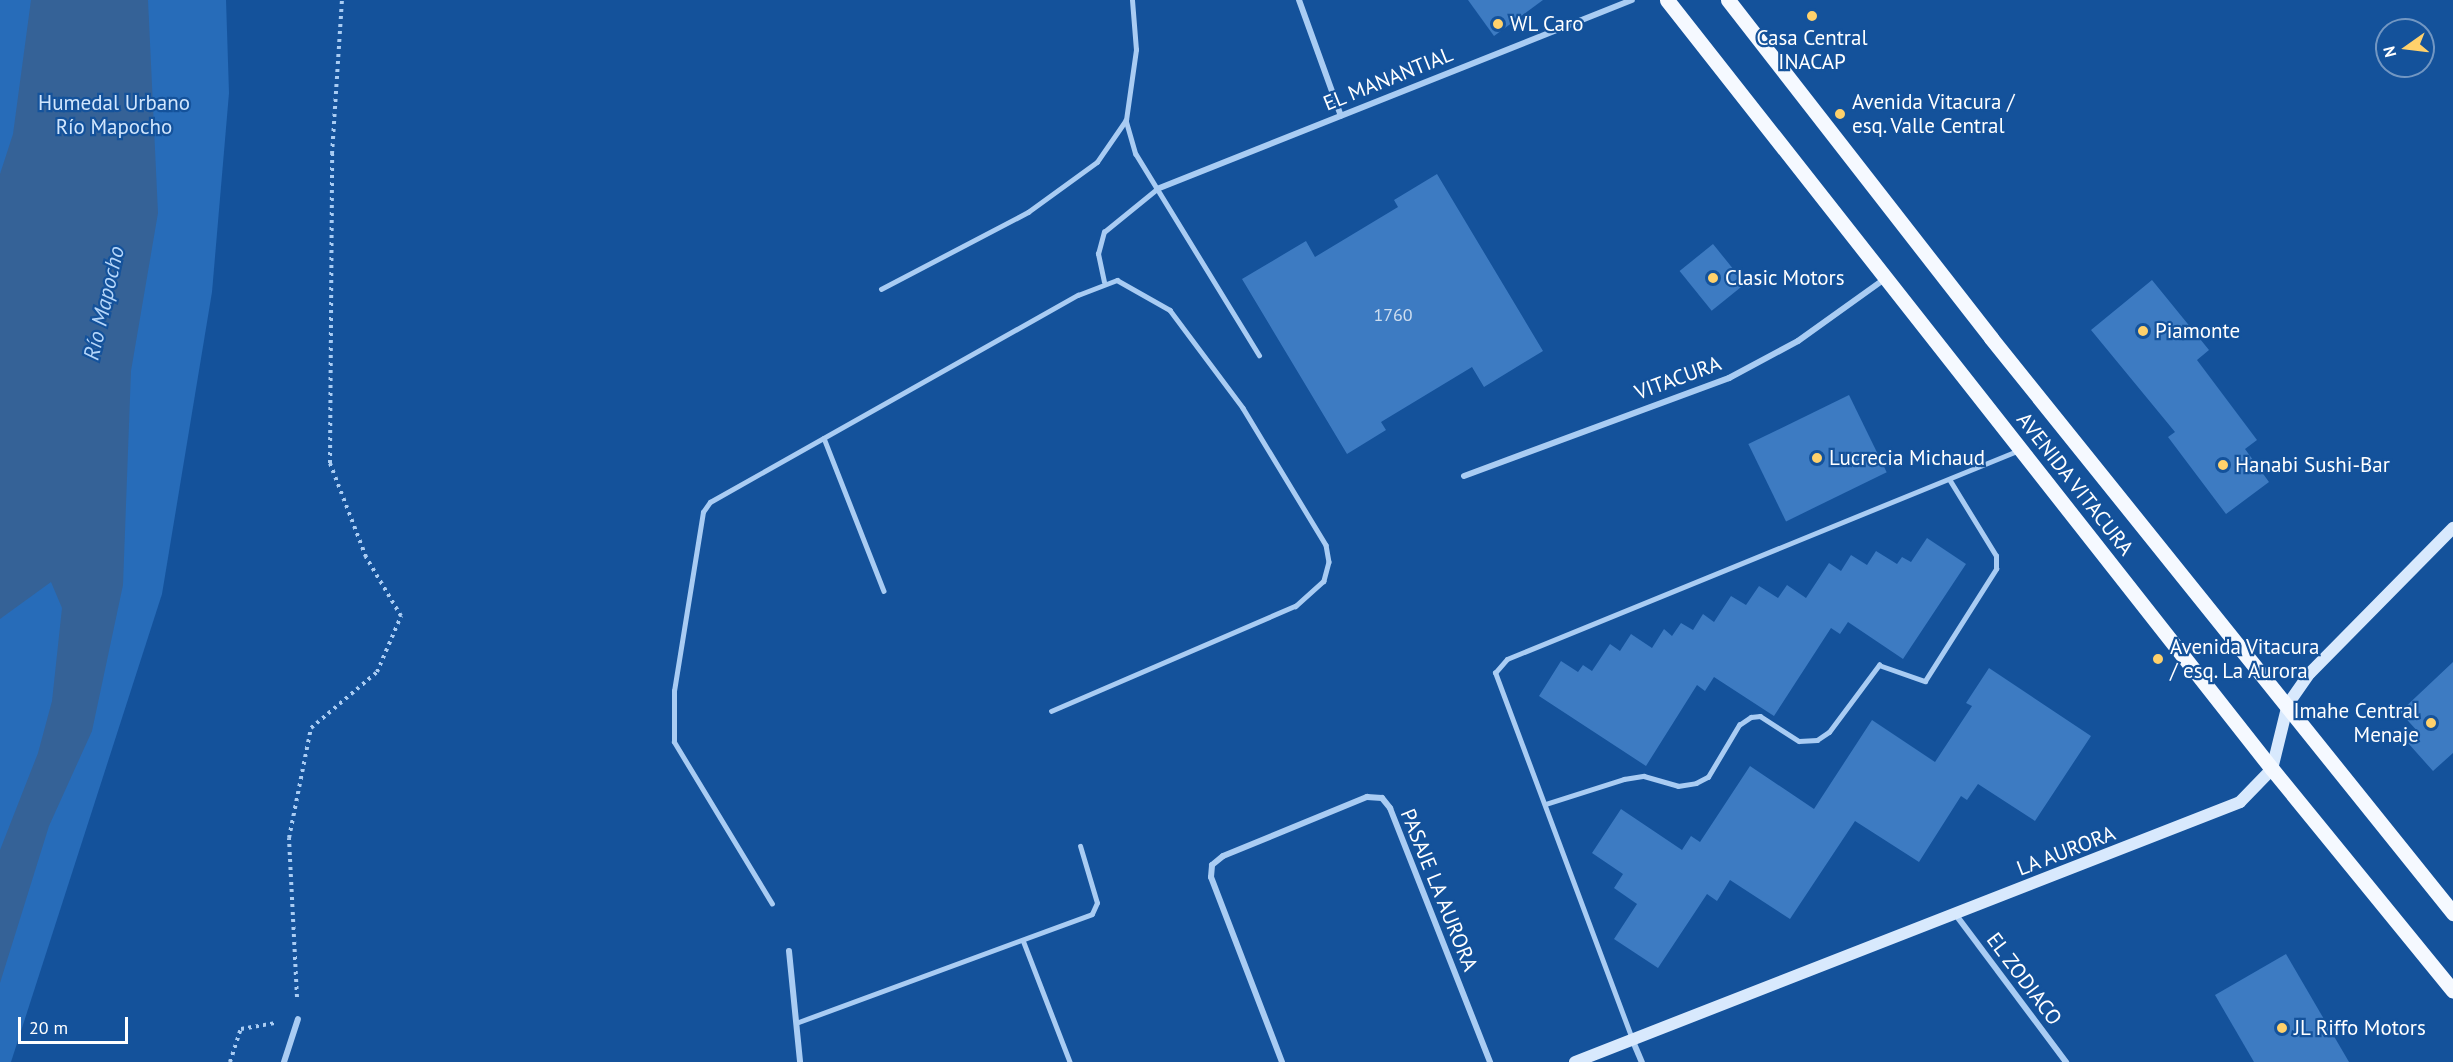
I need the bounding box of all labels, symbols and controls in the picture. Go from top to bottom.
marker: Casa Central INACAP [1805,9,1819,23]
place label: WL Caro [1510,11,1584,37]
marker: WL Caro [1491,17,1505,31]
north arrow [2375,18,2435,78]
place label: Casa Central INACAP [1756,25,1868,75]
street label: EL MANANTIAL [1319,41,1457,117]
text: N [2379,44,2400,59]
place label: Avenida Vitacura / esq. Valle Central [1852,89,2015,139]
park label: Humedal Urbano Río Mapocho [38,90,190,140]
marker: Avenida Vitacura / esq. Valle Central [1833,107,1847,121]
water label: Río Mapocho [78,244,130,362]
place label: Clasic Motors [1725,265,1845,291]
marker: Clasic Motors [1706,271,1720,285]
house number: 1760 [1373,304,1413,326]
place label: Piamonte [2155,318,2240,344]
marker: Piamonte [2136,324,2150,338]
street label: VITACURA [1631,351,1725,405]
street label: AVENIDA VITACURA [2011,407,2139,561]
place label: Lucrecia Michaud [1829,445,1985,471]
marker: Lucrecia Michaud [1810,451,1824,465]
place label: Hanabi Sushi-Bar [2235,452,2390,478]
marker: Hanabi Sushi-Bar [2216,458,2230,472]
place label: Avenida Vitacura / esq. La Aurora [2170,634,2320,684]
marker: Avenida Vitacura / esq. La Aurora [2151,652,2165,666]
place label: Imahe Central Menaje [2293,698,2419,748]
marker: Imahe Central Menaje [2424,716,2438,730]
street label: PASAJE LA AURORA [1395,805,1483,975]
street label: LA AURORA [2012,820,2120,882]
street label: EL ZODIACO [1981,927,2067,1031]
scale bar [21,1005,130,1043]
place label: JL Riffo Motors [2294,1015,2427,1041]
text: 20 m [29,1016,68,1039]
marker: JL Riffo Motors [2275,1021,2289,1035]

